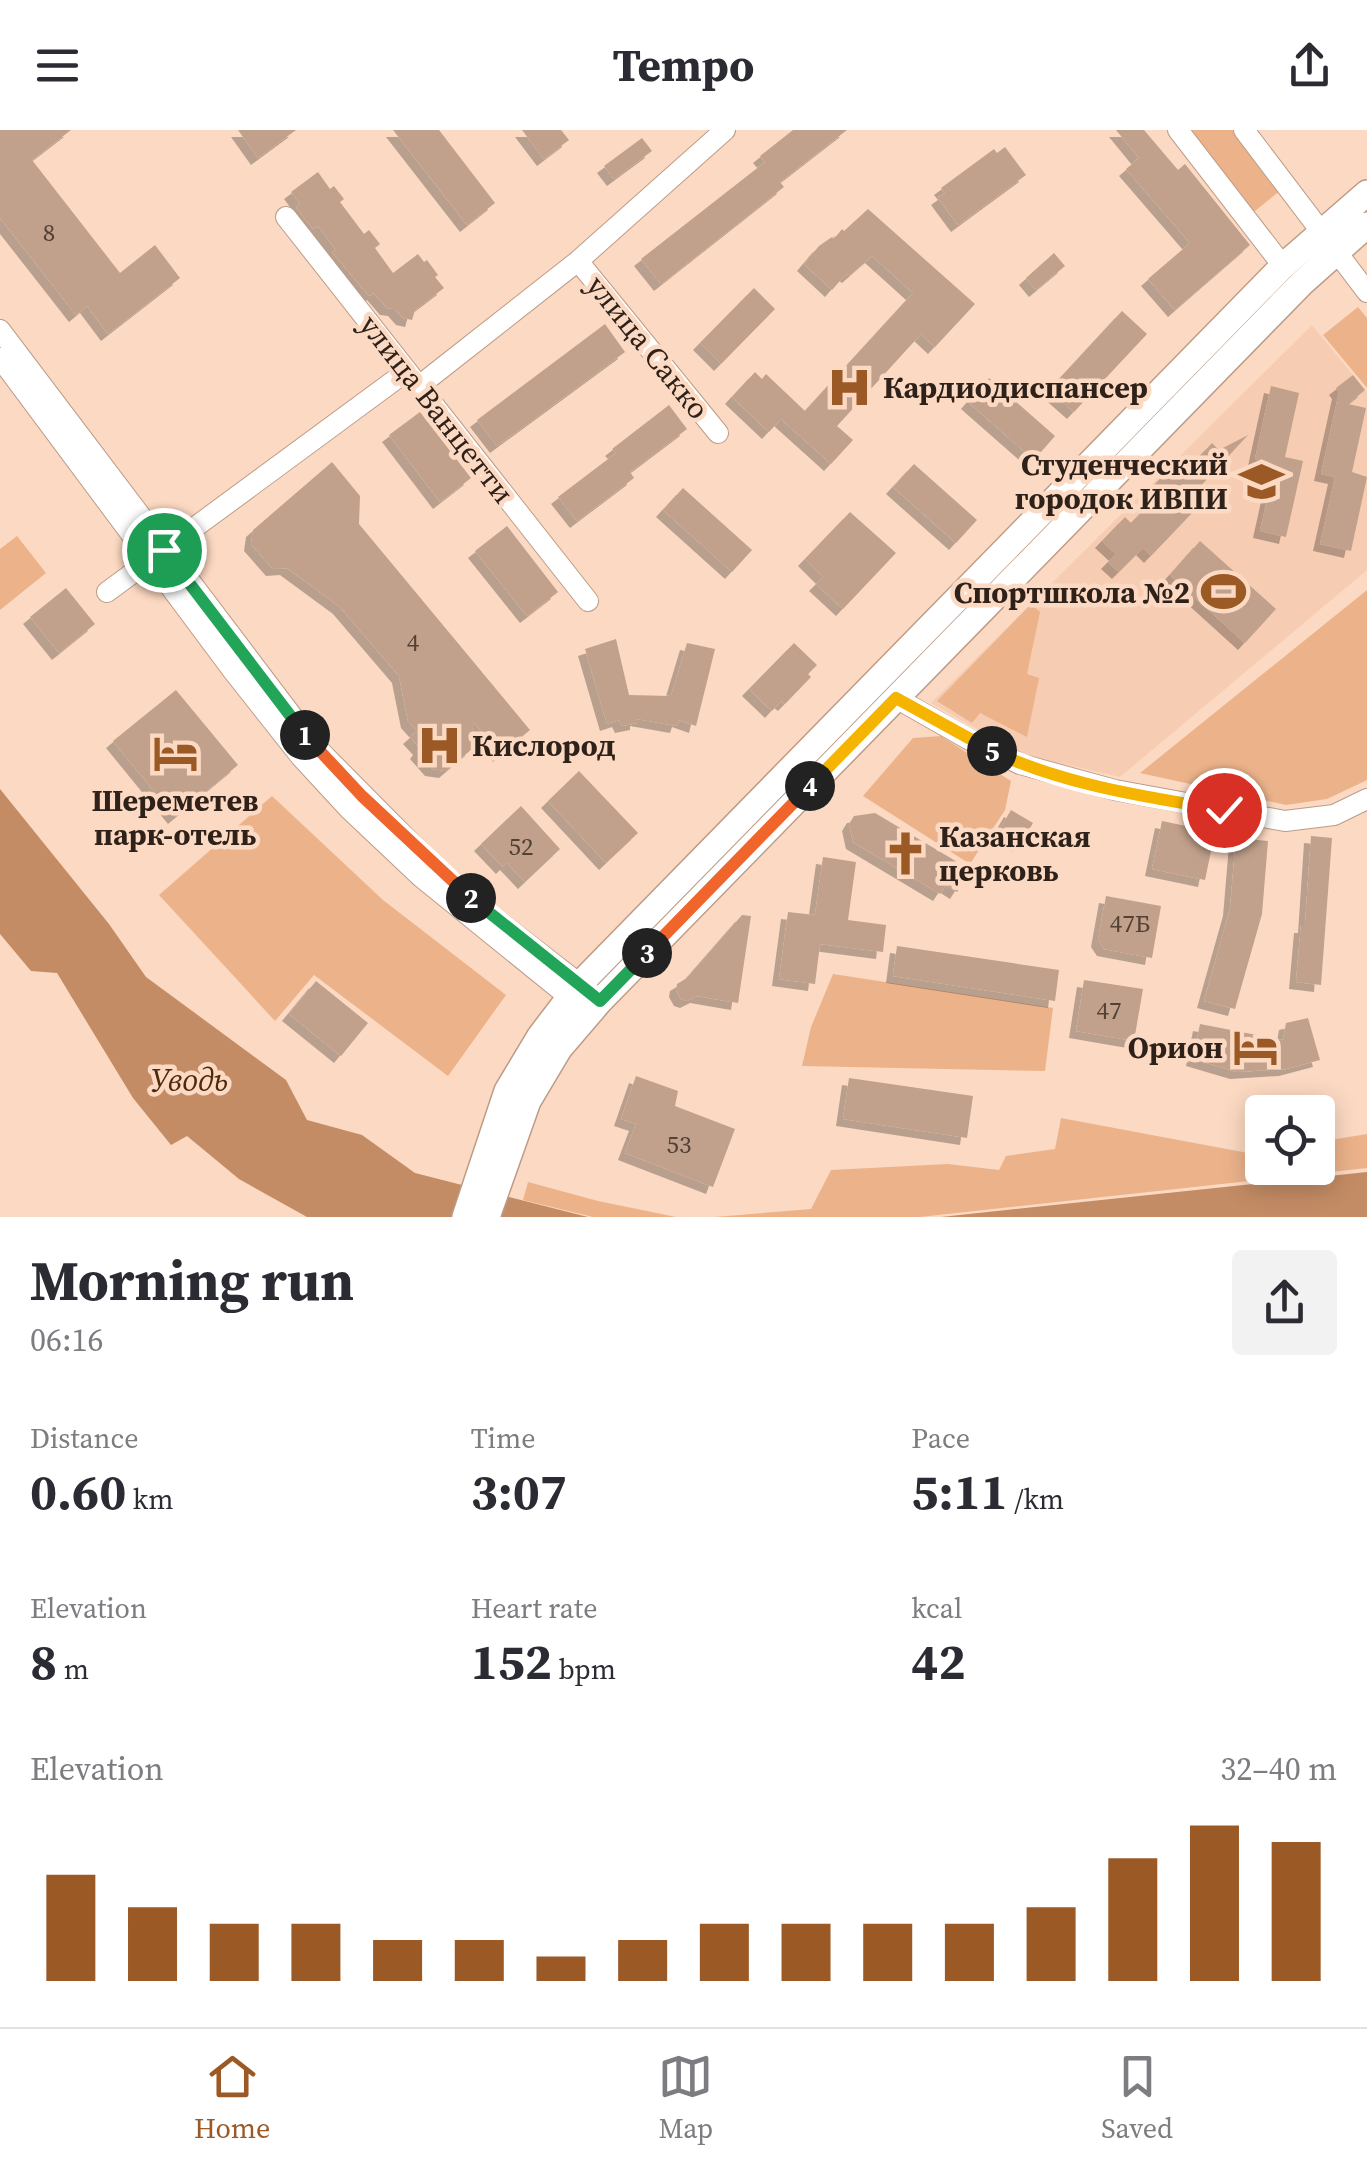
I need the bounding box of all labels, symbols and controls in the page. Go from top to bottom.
text: Tempo [613,34,754,96]
icon: menu [30,38,85,93]
icon: share [1282,38,1337,93]
house number: 8 [43,215,55,249]
street label: улица Сакко [577,266,719,428]
street label: улица Ванцетти [350,306,524,512]
hospital icon: Кардиодиспансер [826,363,874,411]
place label: Кардиодиспансер [883,367,1148,408]
place label: Студенческий городок ИВПИ [1015,444,1228,519]
school or university icon: Студенческий городок ИВПИ [1237,457,1285,505]
pin [122,508,207,593]
icon: arrive [137,523,192,578]
sports icon: Спортшкола №2 [1199,568,1247,616]
place label: Спортшкола №2 [954,572,1190,613]
house number: 4 [407,625,420,659]
pin: 1 [280,710,330,760]
text: 1 [297,716,313,754]
hospital icon: Кислород [415,721,463,769]
place label: Кислород [472,725,616,766]
pin: 5 [967,726,1017,776]
hotel icon: Шереметев парк-отель [151,729,199,777]
text: 5 [984,732,1000,770]
pin: 4 [785,761,835,811]
text: 4 [802,767,818,805]
pin [1182,768,1267,853]
place label: Шереметев парк-отель [91,780,259,855]
icon: check [1197,783,1252,838]
place label: Казанская церковь [939,816,1091,891]
house number: 52 [508,829,534,863]
church icon: Казанская церковь [882,829,930,877]
pin: 2 [446,873,496,923]
text: 2 [463,879,479,917]
house number: 47Б [1110,906,1150,940]
pin: 3 [622,928,672,978]
text: 3 [639,934,655,972]
house number: 47 [1096,993,1122,1027]
hotel icon: Орион [1232,1023,1280,1071]
place label: Орион [1128,1027,1223,1068]
water label: Уводь [150,1058,228,1102]
map controls [1245,1095,1335,1185]
button: locate [1245,1095,1335,1185]
house number: 53 [666,1127,692,1161]
text: Morning run [30,1243,354,1318]
button: share [1232,1250,1337,1355]
text: 06:16 [30,1318,104,1362]
text: Distance [30,1419,139,1457]
text: Time [471,1419,535,1457]
text: Pace [911,1419,970,1457]
text: 0.60 [30,1457,126,1526]
text: 3:07 [471,1457,567,1526]
text: 5:11 [911,1457,1008,1526]
text: km [126,1480,173,1518]
text: /km [1008,1480,1064,1518]
text: Elevation [30,1589,147,1627]
text: Heart rate [471,1589,597,1627]
text: kcal [911,1589,962,1627]
text: 8 [30,1627,57,1696]
text: 152 [471,1627,552,1696]
text: 42 [911,1627,966,1696]
text: m [57,1650,89,1688]
text: bpm [552,1650,616,1688]
text: Elevation [30,1747,164,1791]
text: 32–40 m [1220,1747,1337,1791]
tab: Home [194,2049,270,2147]
tab: Map [658,2049,713,2147]
tab: Saved [1101,2049,1173,2147]

